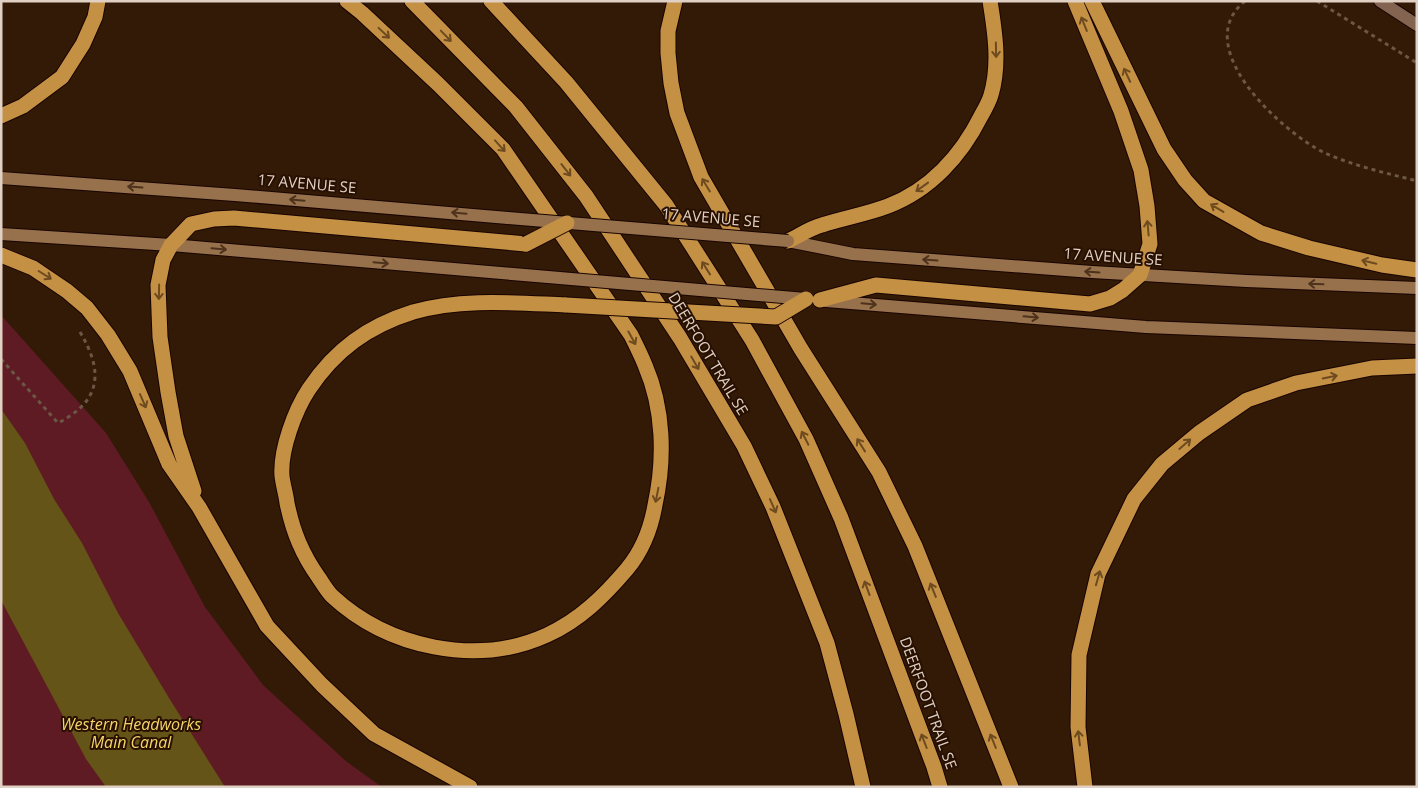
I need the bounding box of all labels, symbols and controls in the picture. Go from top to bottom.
one-way arrow [1079,17,1088,32]
one-way arrow [377,27,390,39]
one-way arrow [440,30,452,43]
one-way arrow [991,41,1000,57]
one-way arrow [1122,68,1131,83]
one-way arrow [494,140,506,153]
one-way arrow [560,164,571,177]
street label: 17 AVENUE SE [257,169,357,197]
one-way arrow [700,179,710,193]
one-way arrow [915,182,929,192]
one-way arrow [128,183,144,192]
one-way arrow [290,195,306,205]
street label: 17 AVENUE SE [661,203,761,231]
one-way arrow [1210,203,1224,213]
one-way arrow [452,209,468,218]
one-way arrow [1144,220,1153,236]
street label: 17 AVENUE SE [1063,243,1163,269]
one-way arrow [211,245,227,254]
one-way arrow [922,255,938,264]
one-way arrow [1361,257,1377,266]
one-way arrow [373,258,389,268]
one-way arrow [701,261,711,275]
one-way arrow [1084,268,1100,277]
one-way arrow [38,271,52,281]
one-way arrow [1308,279,1324,288]
one-way arrow [154,283,163,299]
street label: DEERFOOT TRAIL SE [664,289,753,418]
one-way arrow [861,299,877,309]
one-way arrow [1022,313,1038,322]
one-way arrow [627,330,637,344]
one-way arrow [691,356,701,370]
one-way arrow [1322,371,1338,381]
one-way arrow [139,393,149,408]
one-way arrow [800,431,810,446]
one-way arrow [856,438,866,452]
one-way arrow [1179,439,1192,450]
one-way arrow [652,486,662,502]
one-way arrow [768,498,778,513]
one-way arrow [1093,571,1103,587]
one-way arrow [862,581,871,597]
one-way arrow [927,583,936,598]
street label: DEERFOOT TRAIL SE [896,634,962,772]
water label: Western Headworks Main Canal [61,713,201,753]
one-way arrow [1074,731,1084,747]
one-way arrow [919,733,928,749]
one-way arrow [987,734,996,749]

